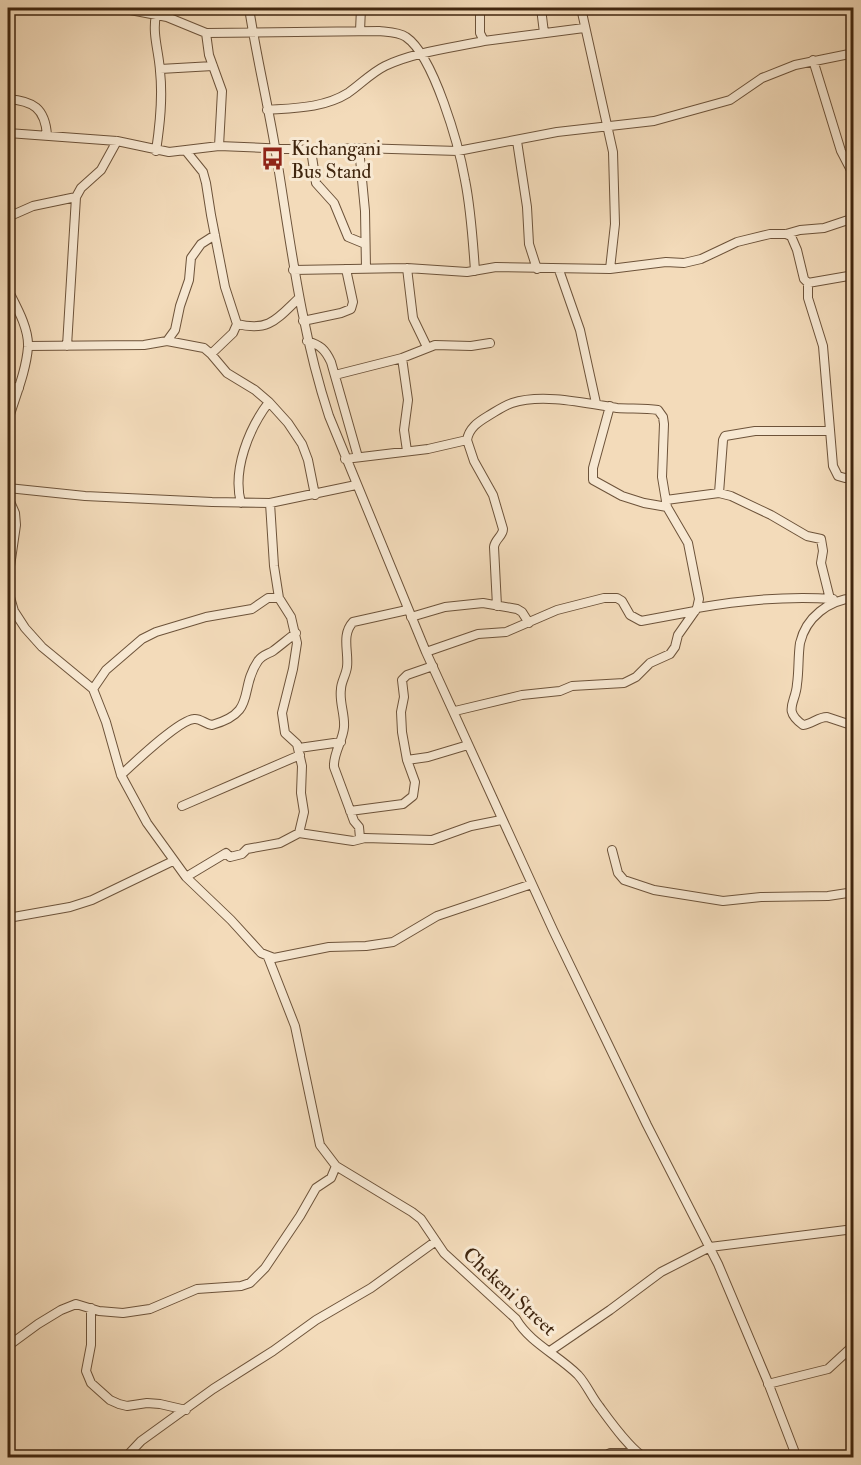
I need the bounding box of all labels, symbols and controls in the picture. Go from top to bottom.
place label: Kichangani Bus Stand [291,136,381,184]
bus stop icon: Kichangani Bus Stand [260,146,286,172]
street label: Chekeni Street [458,1242,562,1341]

